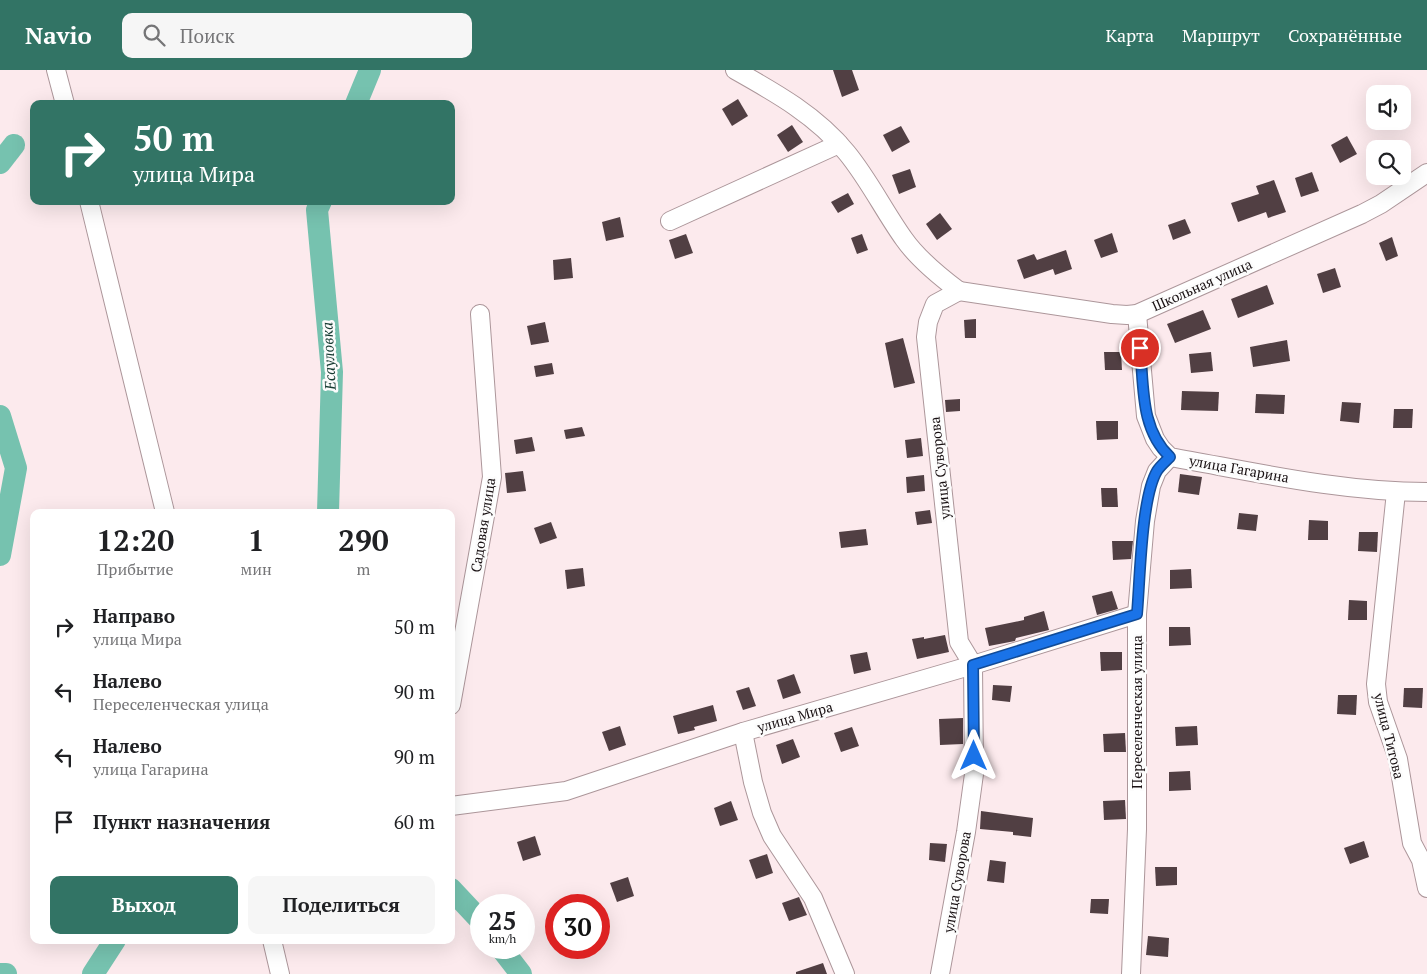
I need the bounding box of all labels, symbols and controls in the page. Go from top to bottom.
search box [122,13,472,58]
text: Navio [25,19,92,51]
icon: search [140,21,168,49]
text: Поиск [180,23,235,48]
text: Карта [1105,23,1154,47]
text: Маршрут [1182,23,1260,47]
text: Сохранённые [1288,23,1402,47]
map controls [1366,85,1411,185]
button: sound [1366,85,1411,130]
text: 50 m [133,115,214,161]
icon: right [50,120,115,185]
button: search [1366,140,1411,185]
text: улица Мира [133,159,255,188]
street label: Школьная улица [1149,254,1255,315]
water label: Есауловка [316,322,340,392]
pin [1119,327,1161,369]
icon: arrive [1126,334,1154,362]
street label: улица Суворова [925,416,954,521]
street label: улица Гагарина [1187,450,1290,487]
street label: Садовая улица [466,476,499,574]
text: 12:20 [96,520,174,560]
text: 1 [248,520,265,560]
text: 290 [338,520,389,560]
text: Прибытие [97,558,174,580]
text: мин [240,558,272,580]
text: m [356,558,370,580]
text: Направо [93,603,175,628]
icon: right [50,613,78,641]
text: 50 m [394,614,435,639]
text: улица Мира [93,628,182,650]
street label: Переселенческая улица [1127,635,1146,789]
text: Налево [93,668,162,693]
icon: left [50,678,78,706]
text: 90 m [394,679,435,704]
street label: улица Титова [1369,690,1409,781]
text: Переселенческая улица [93,693,269,715]
street label: улица Мира [754,697,835,737]
position arrow [947,729,999,781]
text: Налево [93,733,162,758]
icon: left [50,743,78,771]
text: 90 m [394,744,435,769]
text: улица Гагарина [93,758,208,780]
icon: arrive [50,808,78,836]
text: Пункт назначения [93,809,270,834]
text: 60 m [394,809,435,834]
street label: улица Суворова [938,830,975,935]
button: Выход [50,876,238,934]
button: Поделиться [248,876,435,934]
speed limit sign: 30 [545,894,610,959]
text: 25 [488,904,517,937]
text: km/h [489,931,516,946]

